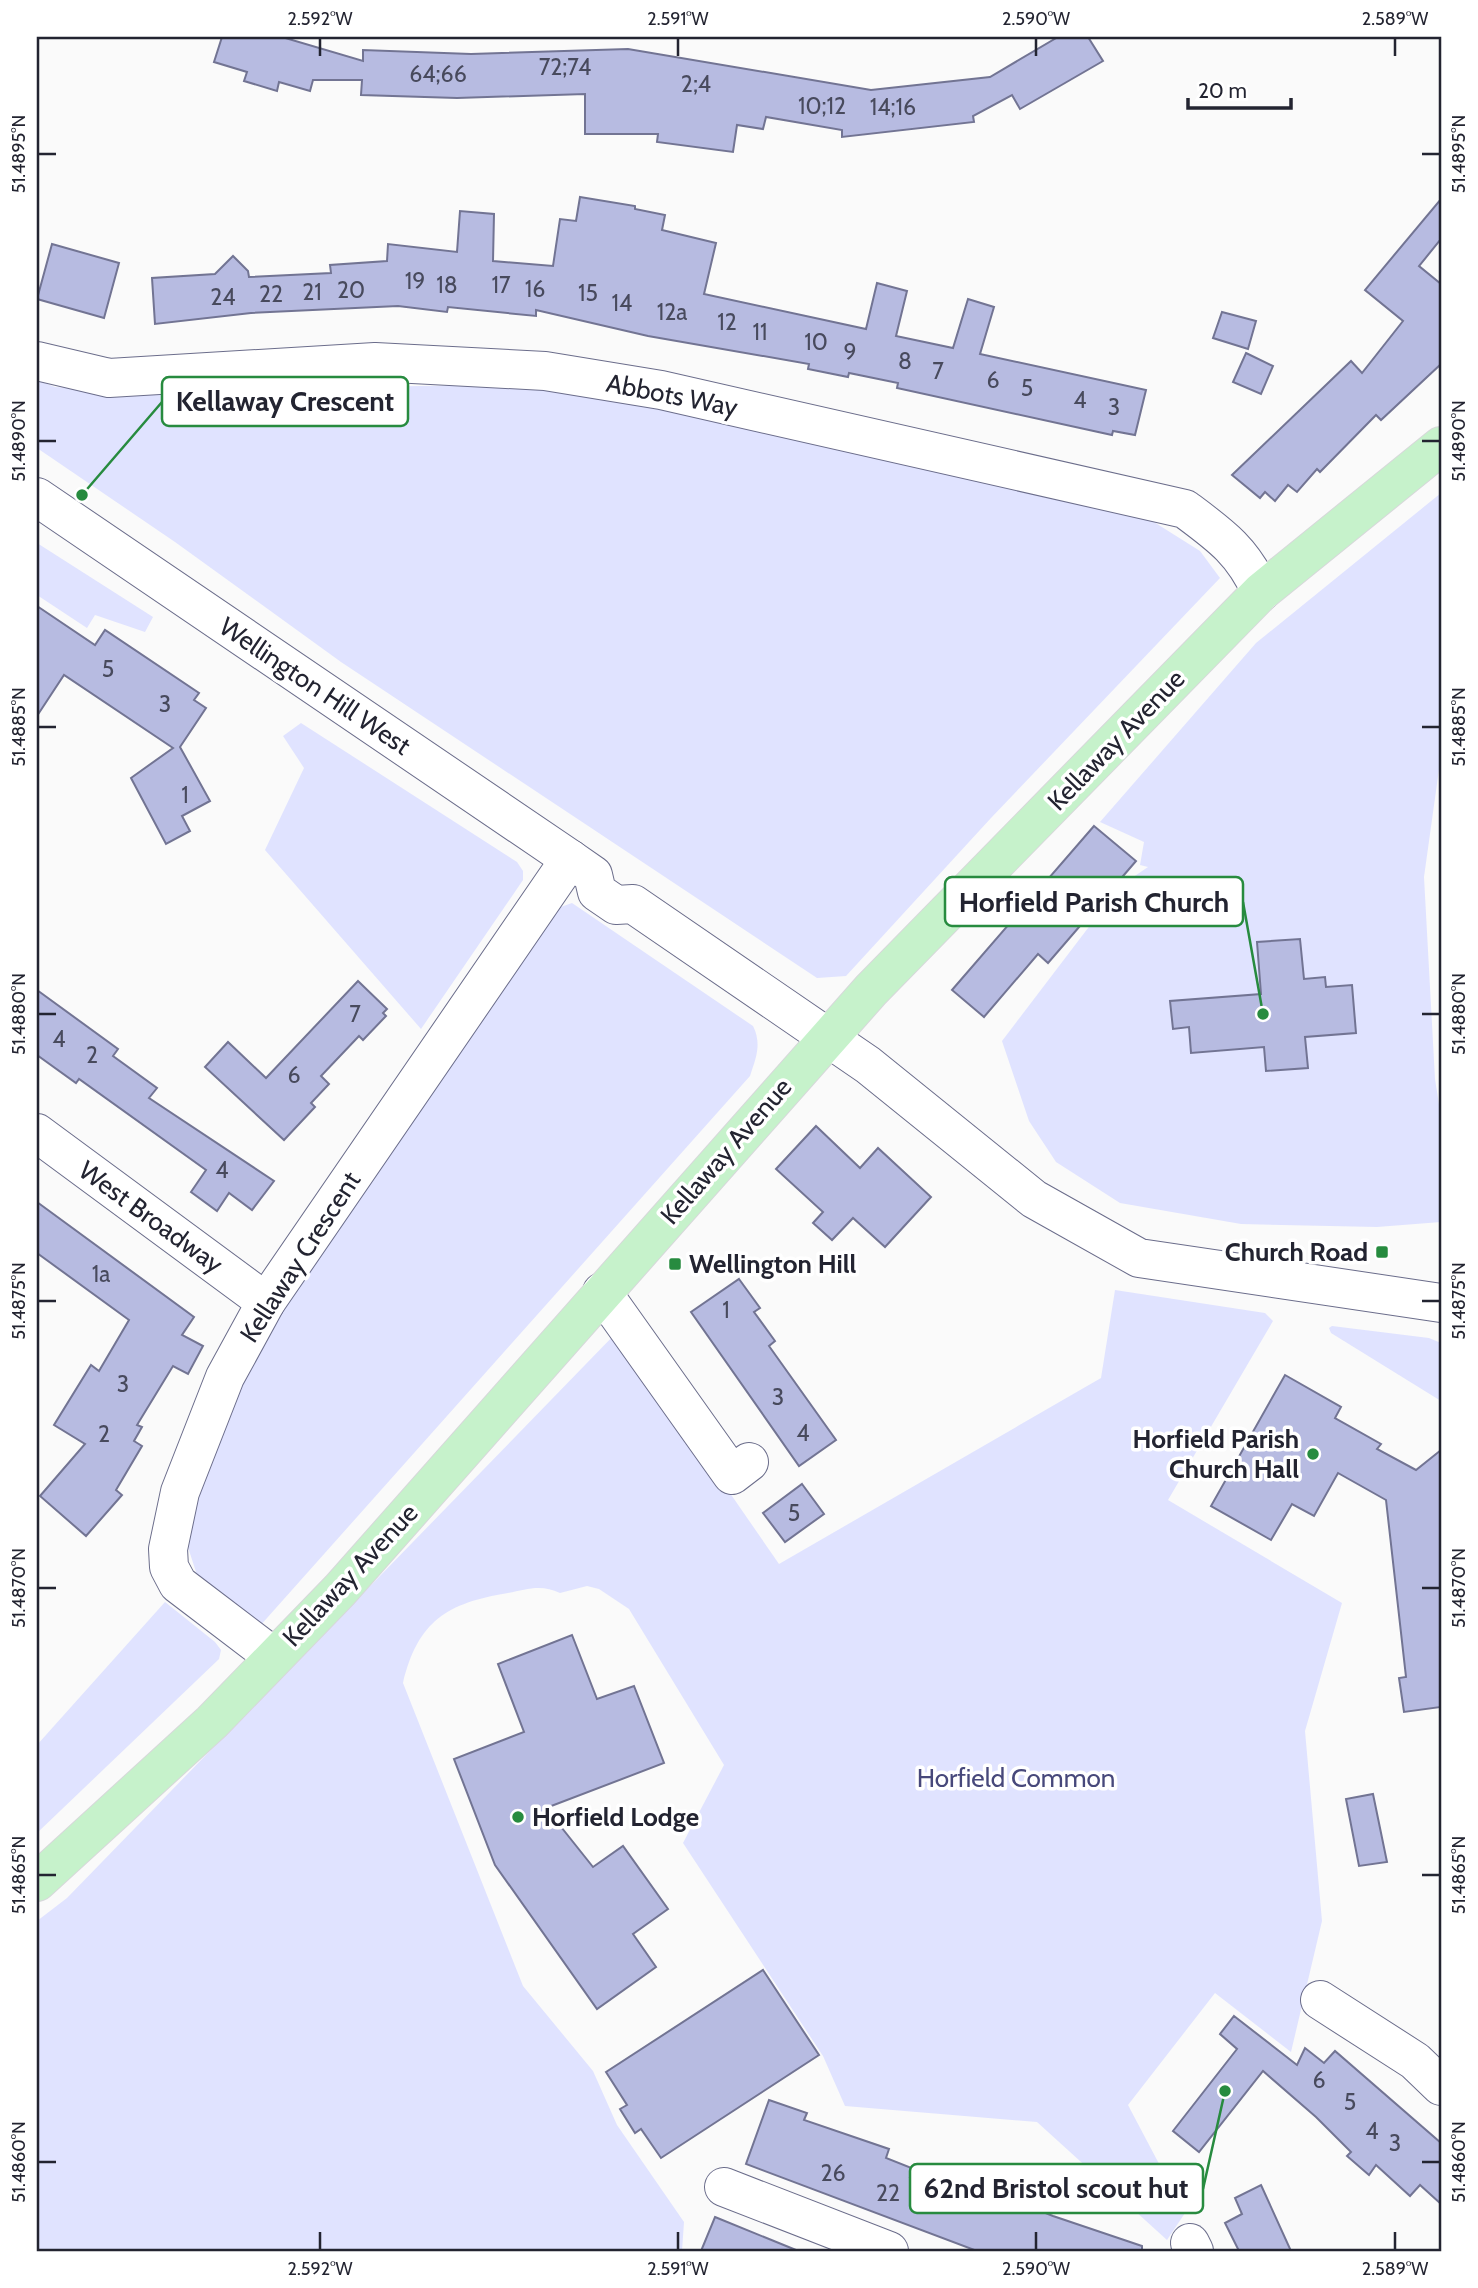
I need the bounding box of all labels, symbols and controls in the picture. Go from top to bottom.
text: 2.592°W [288,8,352,30]
text: 2.591°W [647,8,709,30]
text: 2.590°W [1002,8,1070,30]
text: 2.589°W [1362,8,1428,30]
house number: 72;74 [539,53,591,81]
house number: 64;66 [409,60,467,88]
scale bar [1188,66,1291,110]
house number: 2;4 [681,70,711,98]
text: 20 m [1198,78,1247,103]
house number: 10;12 [798,92,846,120]
house number: 14;16 [870,93,916,121]
text: 51.4895°N [8,115,30,193]
text: 51.4895°N [1448,115,1470,193]
house number: 19 [405,267,425,295]
house number: 18 [436,271,458,299]
house number: 17 [491,271,511,299]
house number: 16 [525,275,545,303]
house number: 20 [337,276,365,304]
house number: 21 [302,278,322,306]
house number: 15 [578,279,598,307]
house number: 22 [259,280,283,308]
house number: 24 [210,283,236,311]
house number: 14 [612,289,632,317]
house number: 12a [657,298,687,326]
house number: 12 [717,308,737,336]
house number: 11 [753,318,768,346]
house number: 10 [804,328,828,356]
house number: 9 [843,338,857,366]
house number: 8 [898,347,912,375]
house number: 7 [932,357,944,385]
house number: 6 [986,366,1000,394]
street label: Abbots Way [604,367,740,423]
house number: 5 [1021,374,1033,402]
callout: Kellaway Crescent [162,377,408,426]
text: Kellaway Crescent [176,384,394,418]
house number: 4 [1073,386,1087,414]
house number: 3 [1108,393,1120,421]
text: 51.4890°N [8,400,30,482]
text: 51.4890°N [1448,400,1470,482]
street label: Wellington Hill West [213,610,417,762]
house number: 5 [102,655,114,683]
street label: Kellaway Avenue [1041,663,1191,817]
text: 51.4885°N [8,687,30,767]
text: 51.4885°N [1448,687,1470,767]
house number: 3 [159,690,171,718]
house number: 1 [181,781,189,809]
callout: Horfield Parish Church [945,877,1243,926]
text: Horfield Parish Church [959,885,1229,919]
text: 51.4880°N [8,973,30,1055]
text: 51.4880°N [1448,973,1470,1055]
house number: 7 [349,1000,361,1028]
house number: 4 [52,1025,66,1053]
house number: 2 [86,1041,98,1069]
house number: 6 [287,1061,301,1089]
street label: Kellaway Avenue [654,1071,798,1231]
street label: West Broadway [73,1154,229,1280]
house number: 4 [215,1156,229,1184]
street label: Kellaway Crescent [233,1165,367,1348]
place label: Church Road [1225,1236,1368,1268]
marker: Church Road [1374,1244,1390,1260]
place label: Wellington Hill [689,1248,856,1280]
marker: Wellington Hill [667,1256,683,1272]
house number: 1a [92,1260,110,1288]
text: 51.4875°N [8,1262,30,1340]
text: 51.4875°N [1448,1262,1470,1340]
house number: 1 [722,1296,730,1324]
house number: 3 [117,1370,129,1398]
house number: 3 [772,1383,784,1411]
house number: 4 [796,1419,810,1447]
house number: 2 [98,1420,110,1448]
place label: Horfield Parish Church Hall [1133,1423,1299,1485]
marker: Horfield Parish Church Hall [1305,1446,1321,1462]
street label: Kellaway Avenue [276,1497,424,1653]
house number: 5 [788,1499,800,1527]
text: 51.4870°N [8,1548,30,1628]
text: 51.4870°N [1448,1548,1470,1628]
park label: Horfield Common [917,1762,1115,1794]
place label: Horfield Lodge [532,1801,699,1833]
marker: Horfield Lodge [510,1809,526,1825]
text: 51.4865°N [8,1836,30,1914]
text: 51.4865°N [1448,1836,1470,1914]
house number: 6 [1312,2066,1326,2094]
house number: 5 [1344,2088,1356,2116]
house number: 4 [1365,2117,1379,2145]
text: 51.4860°N [8,2121,30,2203]
text: 51.4860°N [1448,2121,1470,2203]
house number: 3 [1389,2129,1401,2157]
house number: 26 [820,2159,846,2187]
callout: 62nd Bristol scout hut [910,2164,1203,2213]
text: 62nd Bristol scout hut [924,2171,1188,2205]
house number: 22 [876,2179,900,2207]
text: 2.592°W [288,2258,352,2280]
text: 2.591°W [647,2258,709,2280]
text: 2.590°W [1002,2258,1070,2280]
text: 2.589°W [1362,2258,1428,2280]

